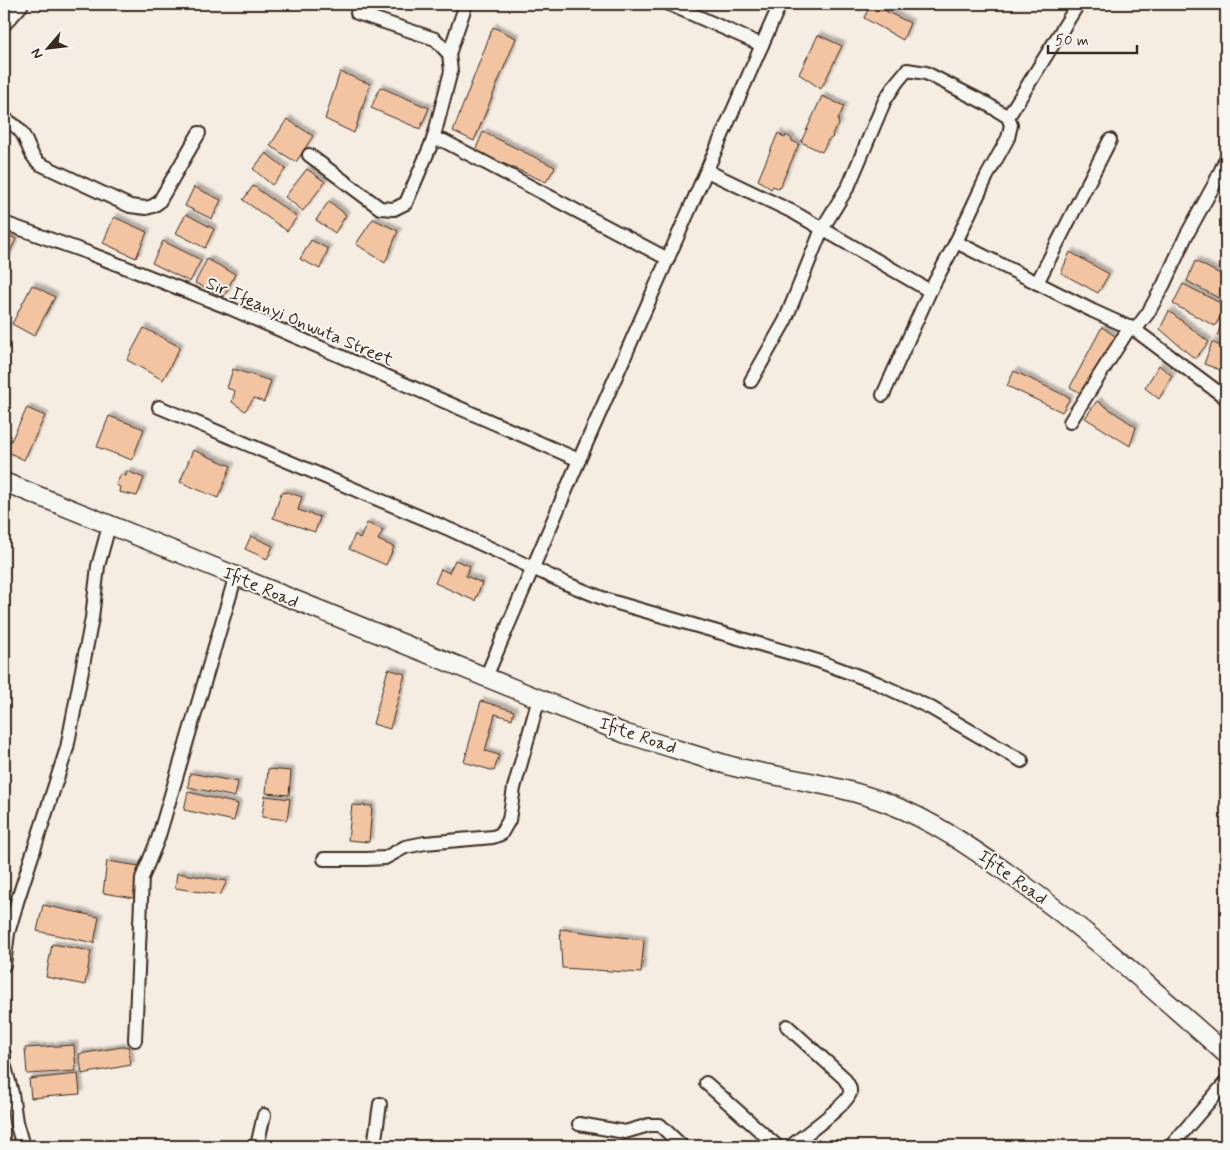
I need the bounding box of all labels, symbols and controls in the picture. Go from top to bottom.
north arrow [22,22,72,72]
scale bar [1048,22,1136,54]
text: 50 m [1055,31,1089,51]
text: N [27,45,48,62]
street label: Sir Ifeanyi Onwuta Street [202,271,397,373]
street label: Ifite Road [219,561,302,615]
street label: Ifite Road [596,712,679,760]
street label: Ifite Road [973,845,1052,911]

